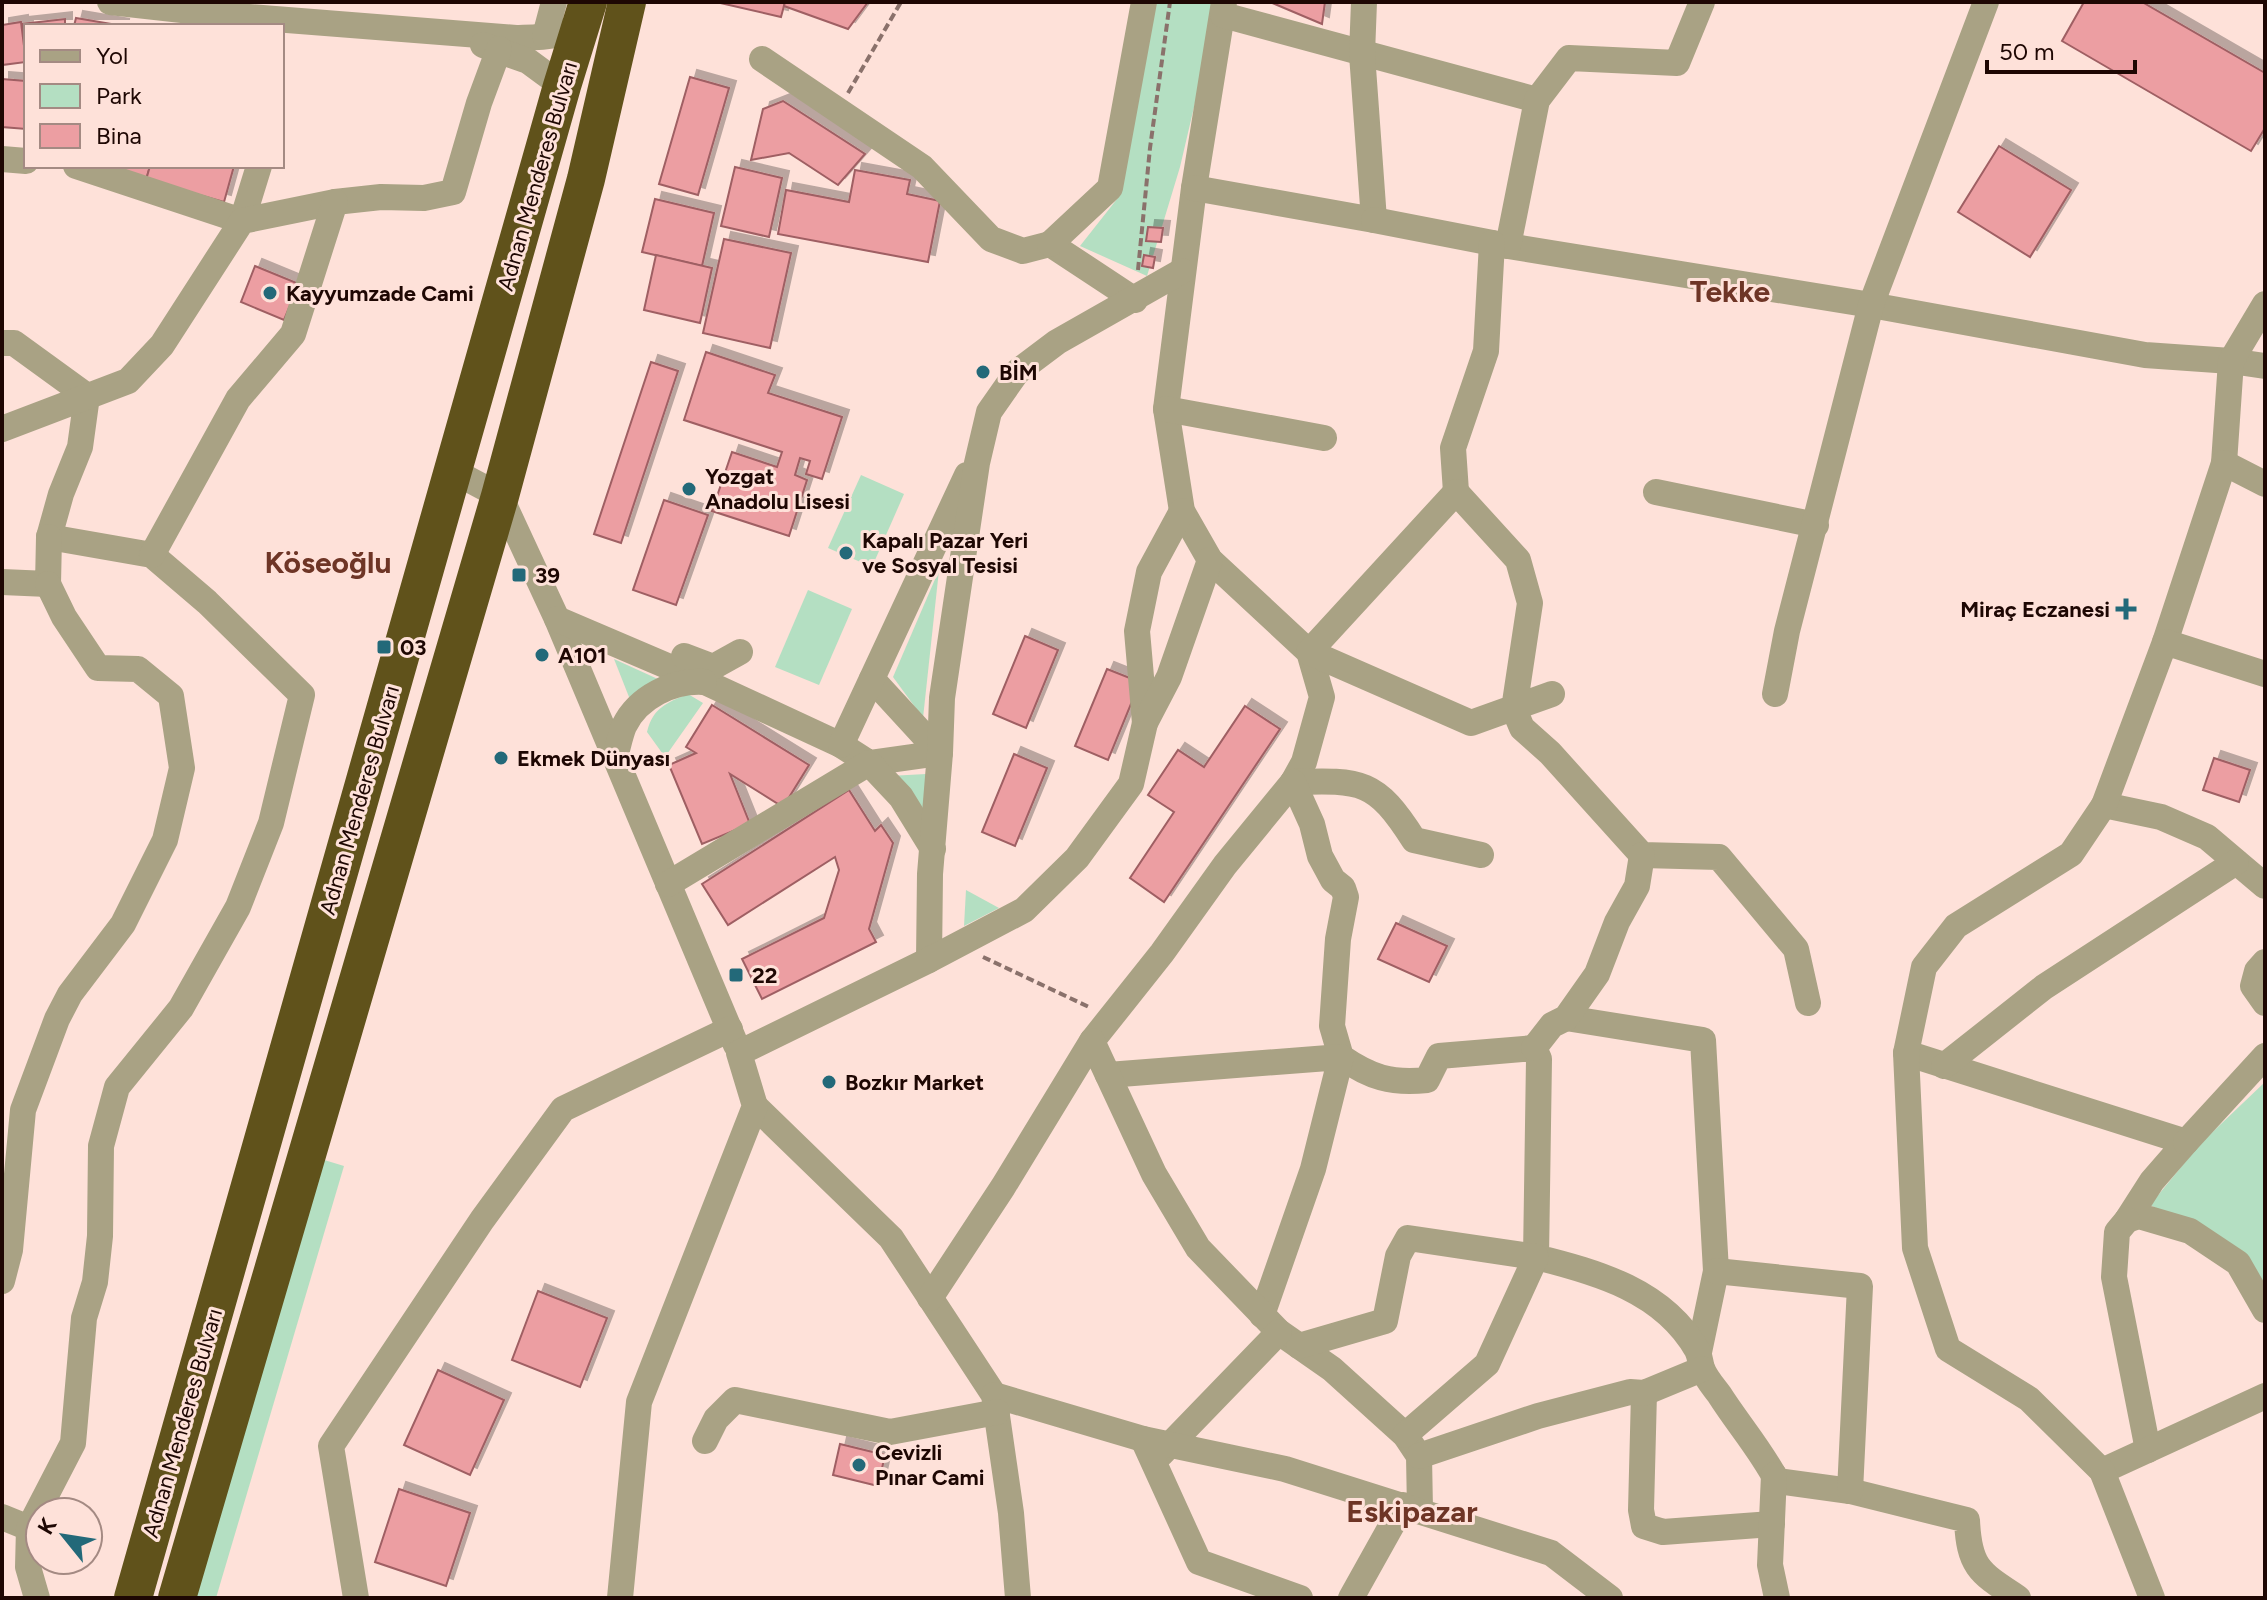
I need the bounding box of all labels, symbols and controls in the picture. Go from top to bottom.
legend [24,24,284,168]
scale bar [1987,24,2135,74]
text: 50 m [1999,37,2055,66]
text: Yol [96,41,128,70]
street label: Adnan Menderes Bulvarı [492,58,583,294]
text: Park [96,81,142,110]
text: Bina [96,121,142,150]
district label: Tekke [1690,273,1771,310]
place label: Kayyumzade Cami [286,280,474,307]
marker: Kayyumzade Cami [261,284,279,302]
place label: BİM [999,359,1038,386]
marker: BİM [974,363,992,381]
place label: Yozgat Anadolu Lisesi [705,463,850,515]
marker: Yozgat Anadolu Lisesi [680,480,698,498]
place label: Kapalı Pazar Yeri ve Sosyal Tesisi [862,527,1028,579]
district label: Köseoğlu [265,544,392,581]
marker: Kapalı Pazar Yeri ve Sosyal Tesisi [837,544,855,562]
place label: 39 [535,562,560,589]
marker: 39 [510,566,528,584]
place label: Miraç Eczanesi [1960,596,2110,623]
marker: Miraç Eczanesi [2117,600,2135,618]
place label: 03 [400,634,427,661]
marker: 03 [375,638,393,656]
place label: A101 [558,642,607,669]
marker: A101 [533,646,551,664]
street label: Adnan Menderes Bulvarı [314,682,405,918]
place label: Ekmek Dünyası [517,745,670,772]
marker: Ekmek Dünyası [492,749,510,767]
place label: 22 [752,962,777,989]
marker: 22 [727,966,745,984]
place label: Bozkır Market [845,1069,984,1096]
marker: Bozkır Market [820,1073,838,1091]
street label: Adnan Menderes Bulvarı [137,1305,228,1541]
place label: Cevizli Pınar Cami [875,1439,984,1491]
marker: Cevizli Pınar Cami [850,1456,868,1474]
district label: Eskipazar [1346,1493,1478,1530]
north arrow [24,1496,104,1576]
text: K [32,1513,63,1539]

